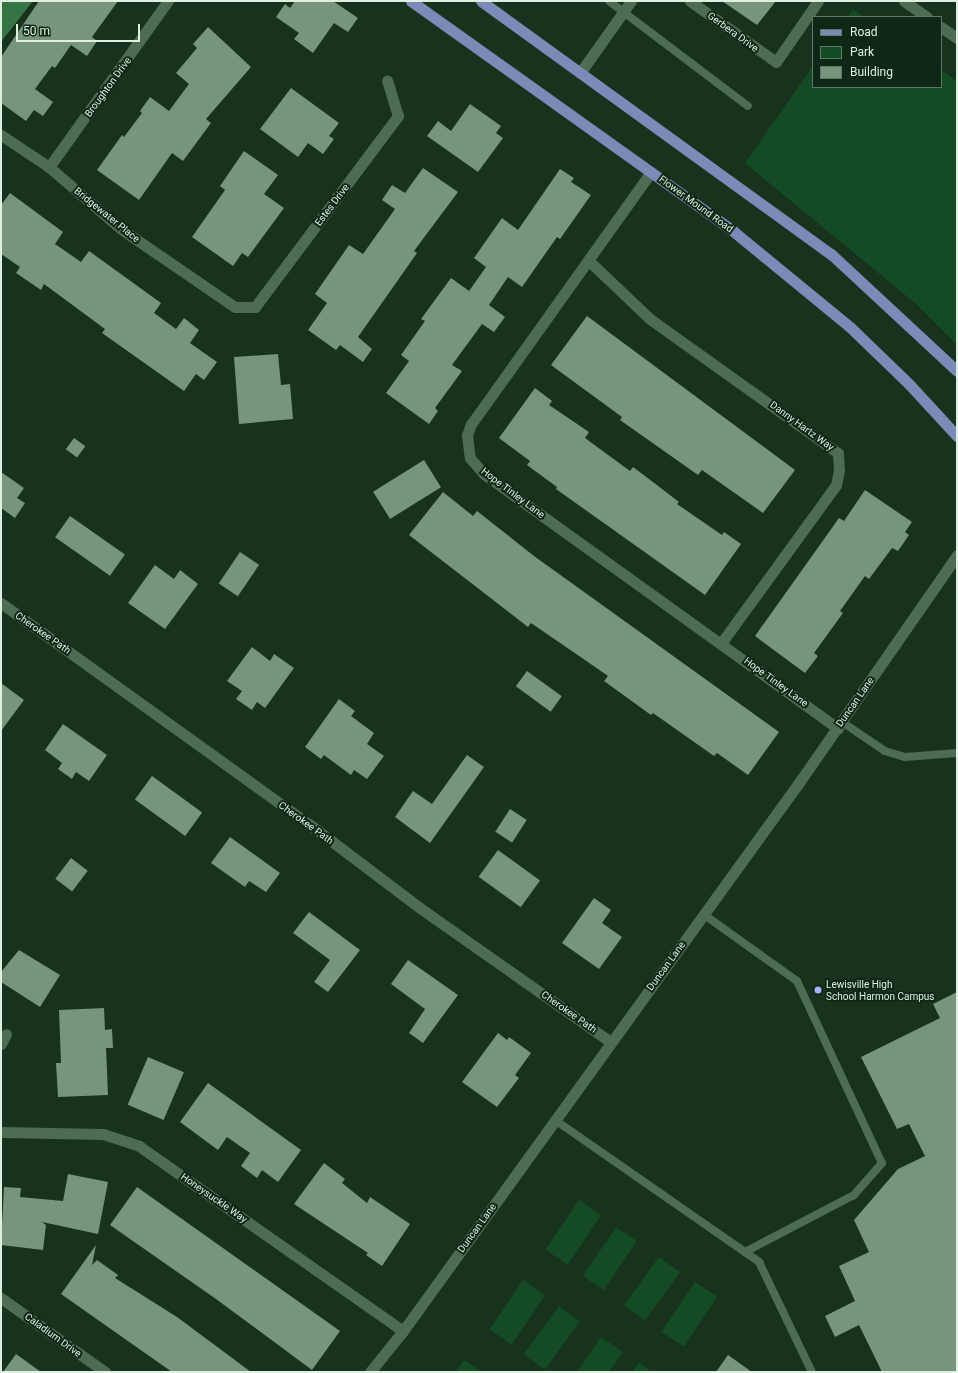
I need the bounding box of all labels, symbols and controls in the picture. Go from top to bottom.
street label: Gerbera Drive [705,10,761,54]
scale bar [18,16,142,42]
legend [812,16,942,88]
text: 50 m [23,24,50,38]
text: Road [850,25,878,39]
text: Park [850,45,874,59]
street label: Broughton Drive [82,55,134,119]
text: Building [850,65,893,79]
street label: Flower Mound Road [657,173,735,235]
street label: Estes Drive [312,182,352,228]
street label: Bridgewater Place [72,185,142,245]
street label: Danny Hartz Way [768,399,836,453]
street label: Hope Tinley Lane [479,465,547,521]
street label: Cherokee Path [13,609,73,657]
street label: Hope Tinley Lane [741,655,811,709]
street label: Duncan Lane [833,675,877,729]
street label: Cherokee Path [276,799,336,847]
street label: Duncan Lane [644,939,688,993]
place label: Lewisville High School Harmon Campus [826,978,934,1002]
marker: Lewisville High School Harmon Campus [813,985,823,995]
street label: Cherokee Path [539,988,599,1036]
street label: Honeysuckle Way [178,1171,250,1225]
street label: Duncan Lane [455,1201,499,1255]
street label: Caladium Drive [22,1310,84,1360]

